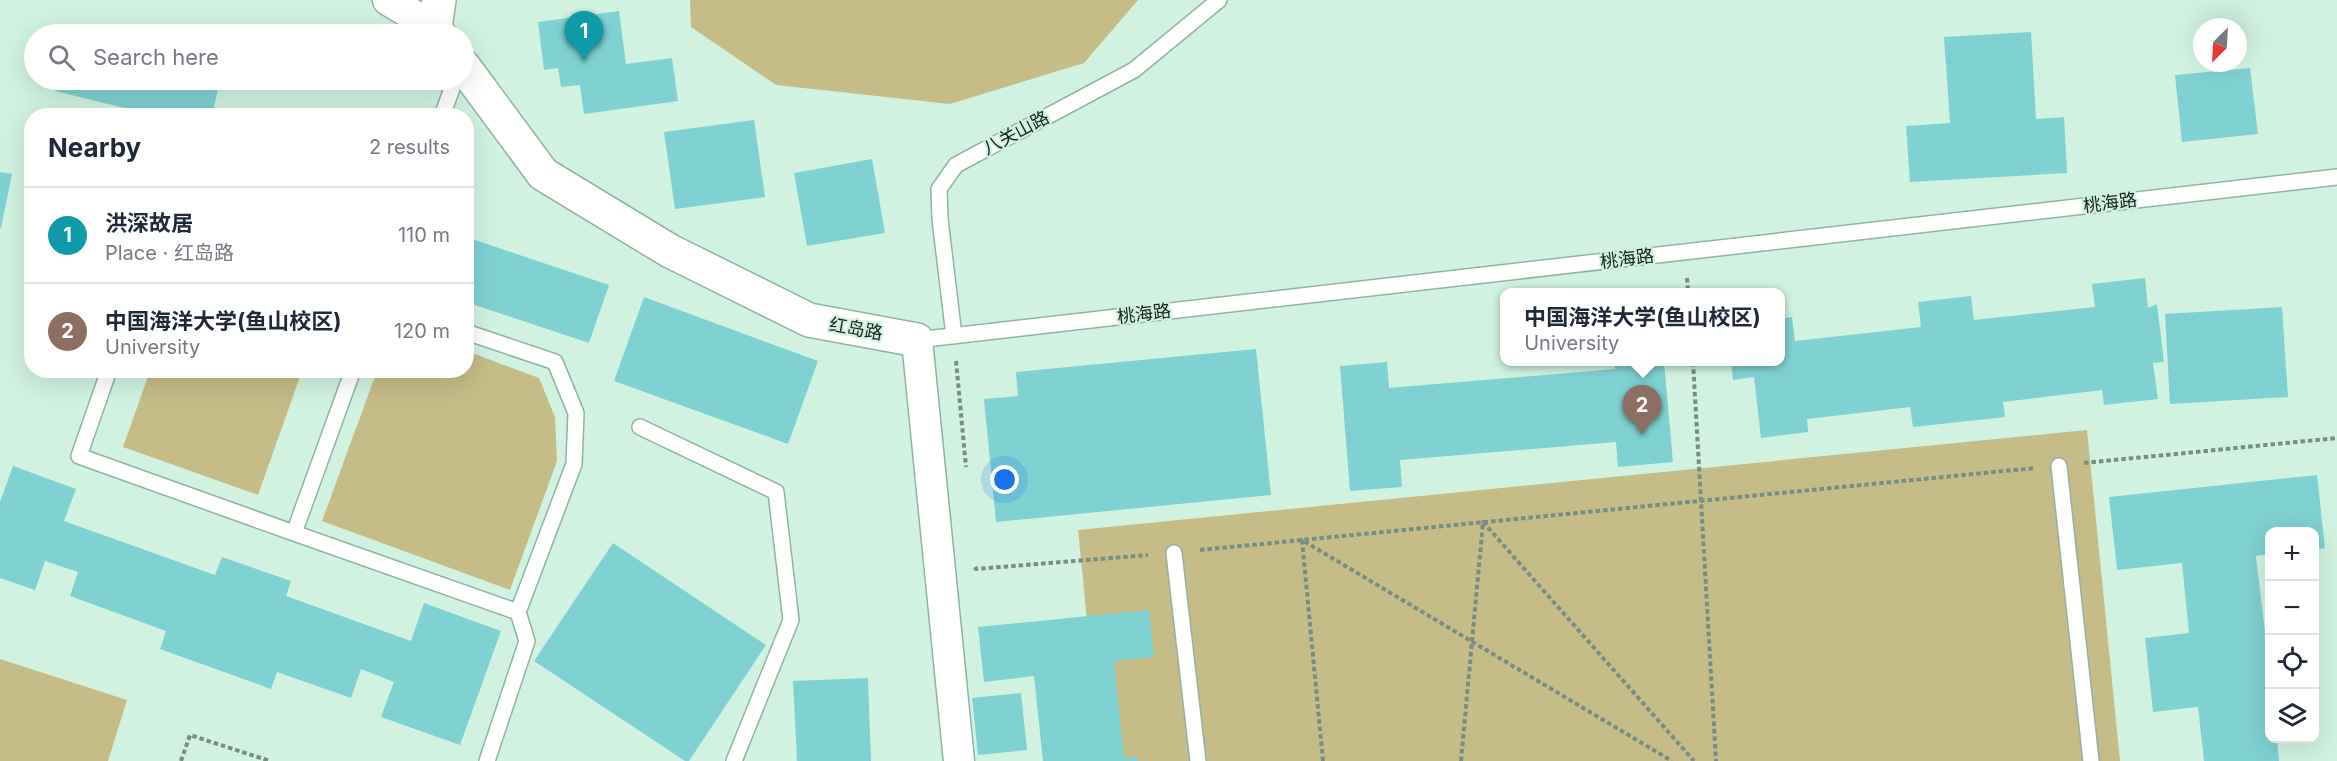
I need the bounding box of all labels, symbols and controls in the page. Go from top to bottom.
pin: 1 [564,11,604,61]
north arrow [2193,18,2247,72]
search box [24,24,474,90]
icon: search [45,41,78,74]
text: Search here [93,44,219,70]
street label: 八关山路 [979,106,1052,159]
text: Nearby [48,132,141,163]
text: 2 results [369,135,450,159]
street label: 桃海路 [2082,189,2138,216]
text: 洪深故居 [105,210,193,236]
text: 1 [63,223,72,247]
text: 110 m [398,223,450,247]
text: Place · 红岛路 [105,241,234,265]
street label: 桃海路 [1599,245,1655,272]
popup [1500,288,1785,366]
street label: 桃海路 [1116,300,1172,327]
text: 中国海洋大学(鱼山校区) [1524,304,1761,330]
text: 中国海洋大学(鱼山校区) [105,308,342,334]
street label: 红岛路 [828,313,884,344]
text: 2 [61,319,74,343]
text: 120 m [394,319,450,343]
text: University [1524,331,1619,355]
text: University [105,335,200,359]
pin: 2 [1622,386,1662,435]
your location [990,465,1019,494]
map controls [2265,527,2319,743]
button: + [2265,527,2319,581]
button: − [2265,581,2319,635]
button: locate [2265,635,2319,689]
button: layers [2265,689,2319,743]

